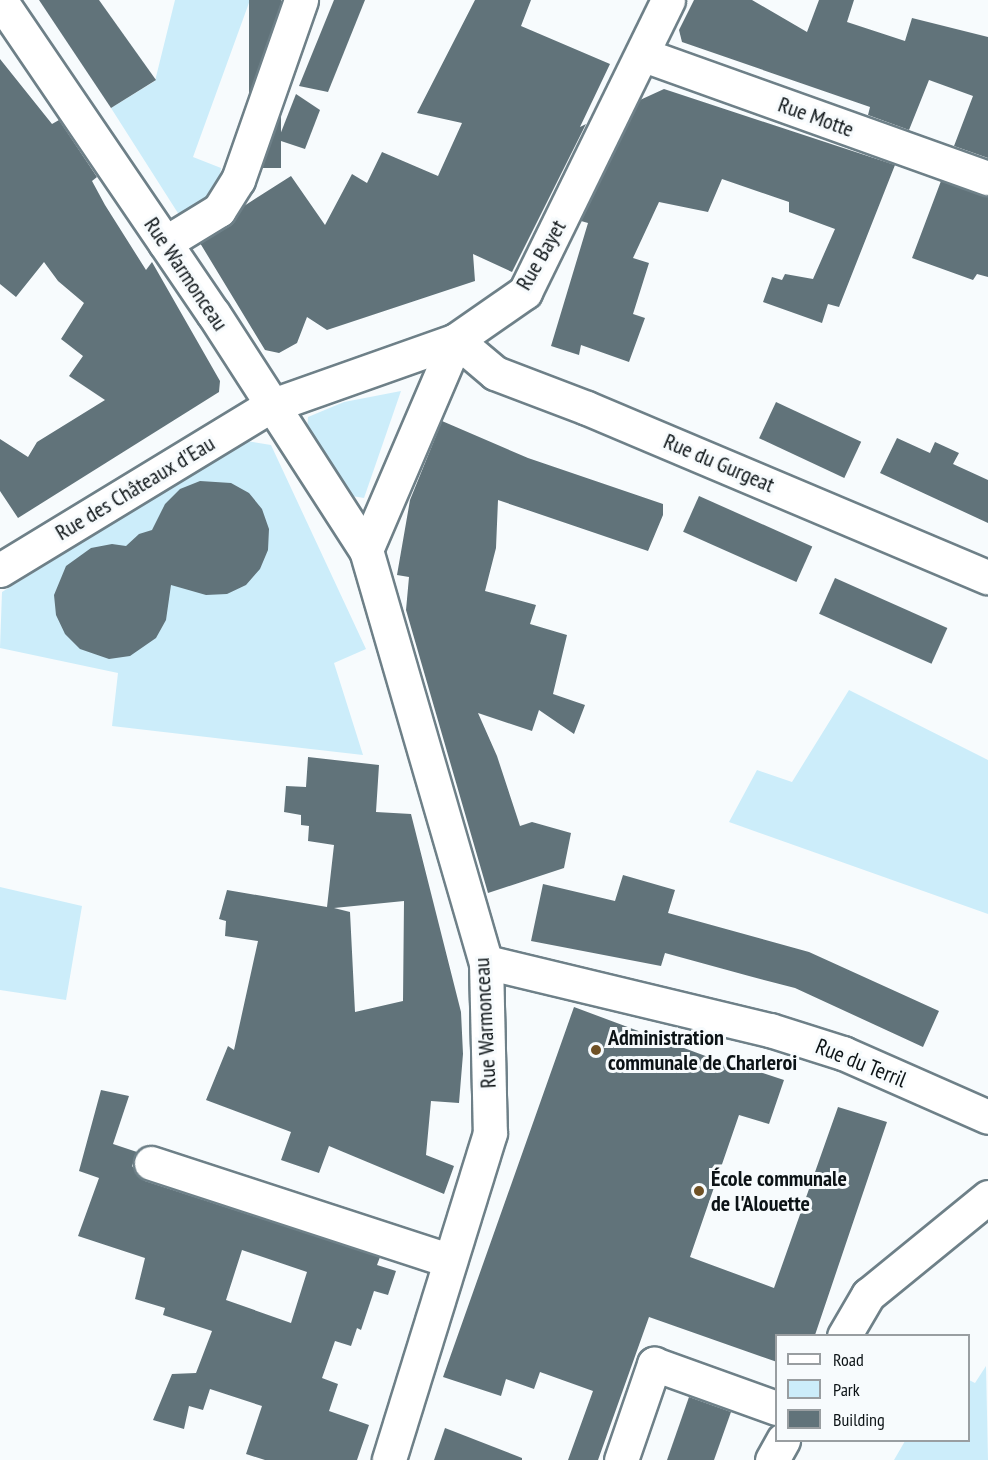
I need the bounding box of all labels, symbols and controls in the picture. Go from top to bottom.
street label: Rue Motte [775,91,857,143]
street label: Rue Warmonceau [138,212,234,336]
street label: Rue Bayet [510,215,572,295]
street label: Rue du Gurgeat [660,428,778,498]
street label: Rue des Châteaux d'Eau [50,430,220,546]
street label: Rue Warmonceau [468,957,502,1089]
place label: Administration communale de Charleroi [608,1024,798,1076]
street label: Rue du Terril [811,1033,911,1093]
marker: Administration communale de Charleroi [589,1043,603,1057]
place label: École communale de l'Alouette [711,1165,847,1216]
marker: École communale de l'Alouette [692,1184,706,1198]
legend [775,1334,970,1442]
text: Road [833,1348,864,1371]
text: Park [833,1378,860,1401]
text: Building [833,1408,885,1431]

